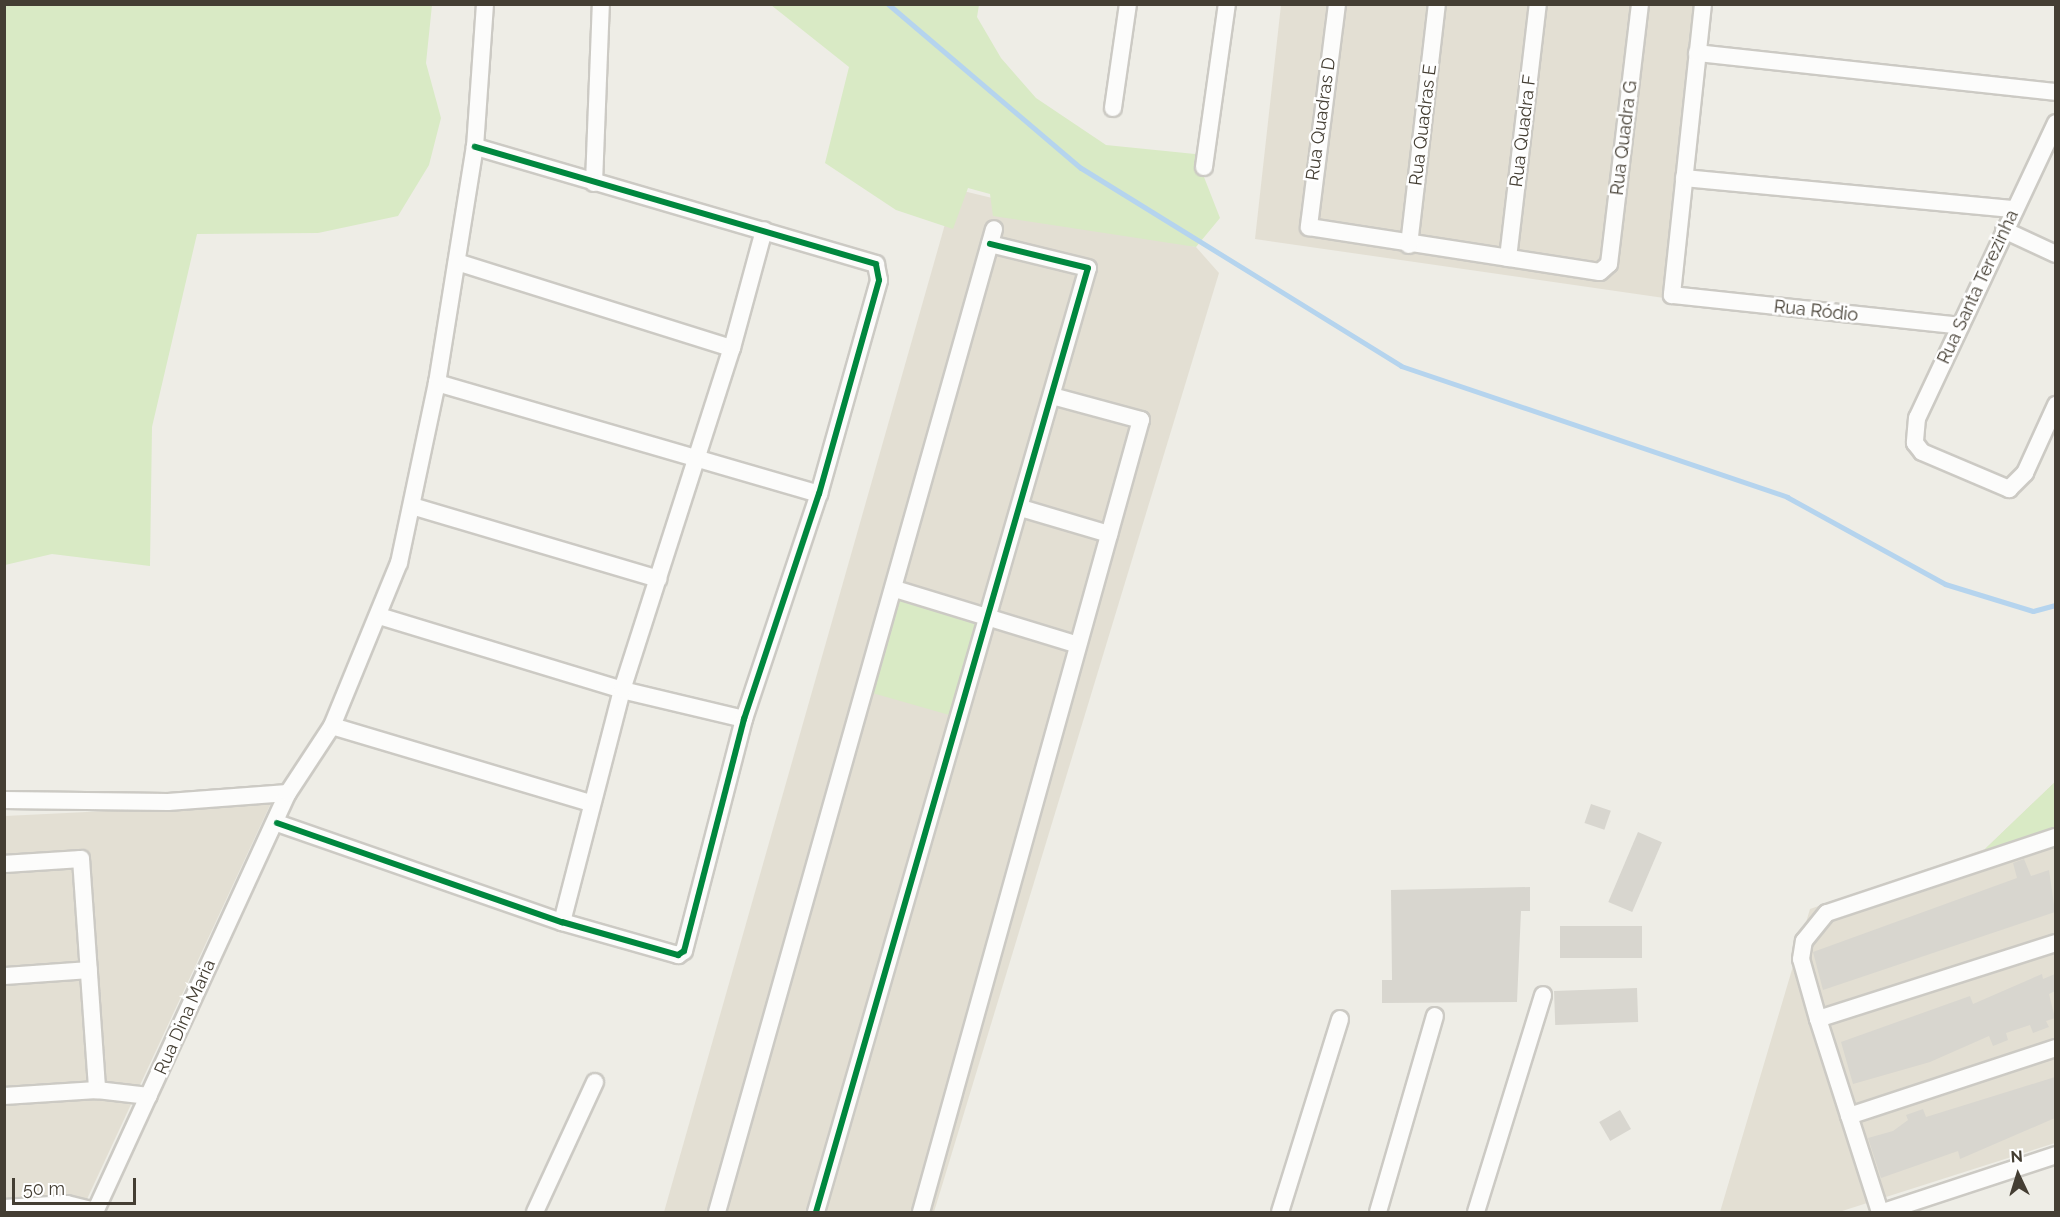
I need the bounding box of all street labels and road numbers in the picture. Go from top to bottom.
street label: Rua Quadras D [1302,56,1340,182]
street label: Rua Quadras E [1405,63,1441,187]
street label: Rua Quadra F [1505,74,1541,188]
street label: Rua Quadra G [1606,79,1642,197]
street label: Rua Santa Terezinha [1933,206,2023,368]
street label: Rua Ródio [1773,296,1859,326]
street label: Rua Dina Maria [150,956,220,1078]

